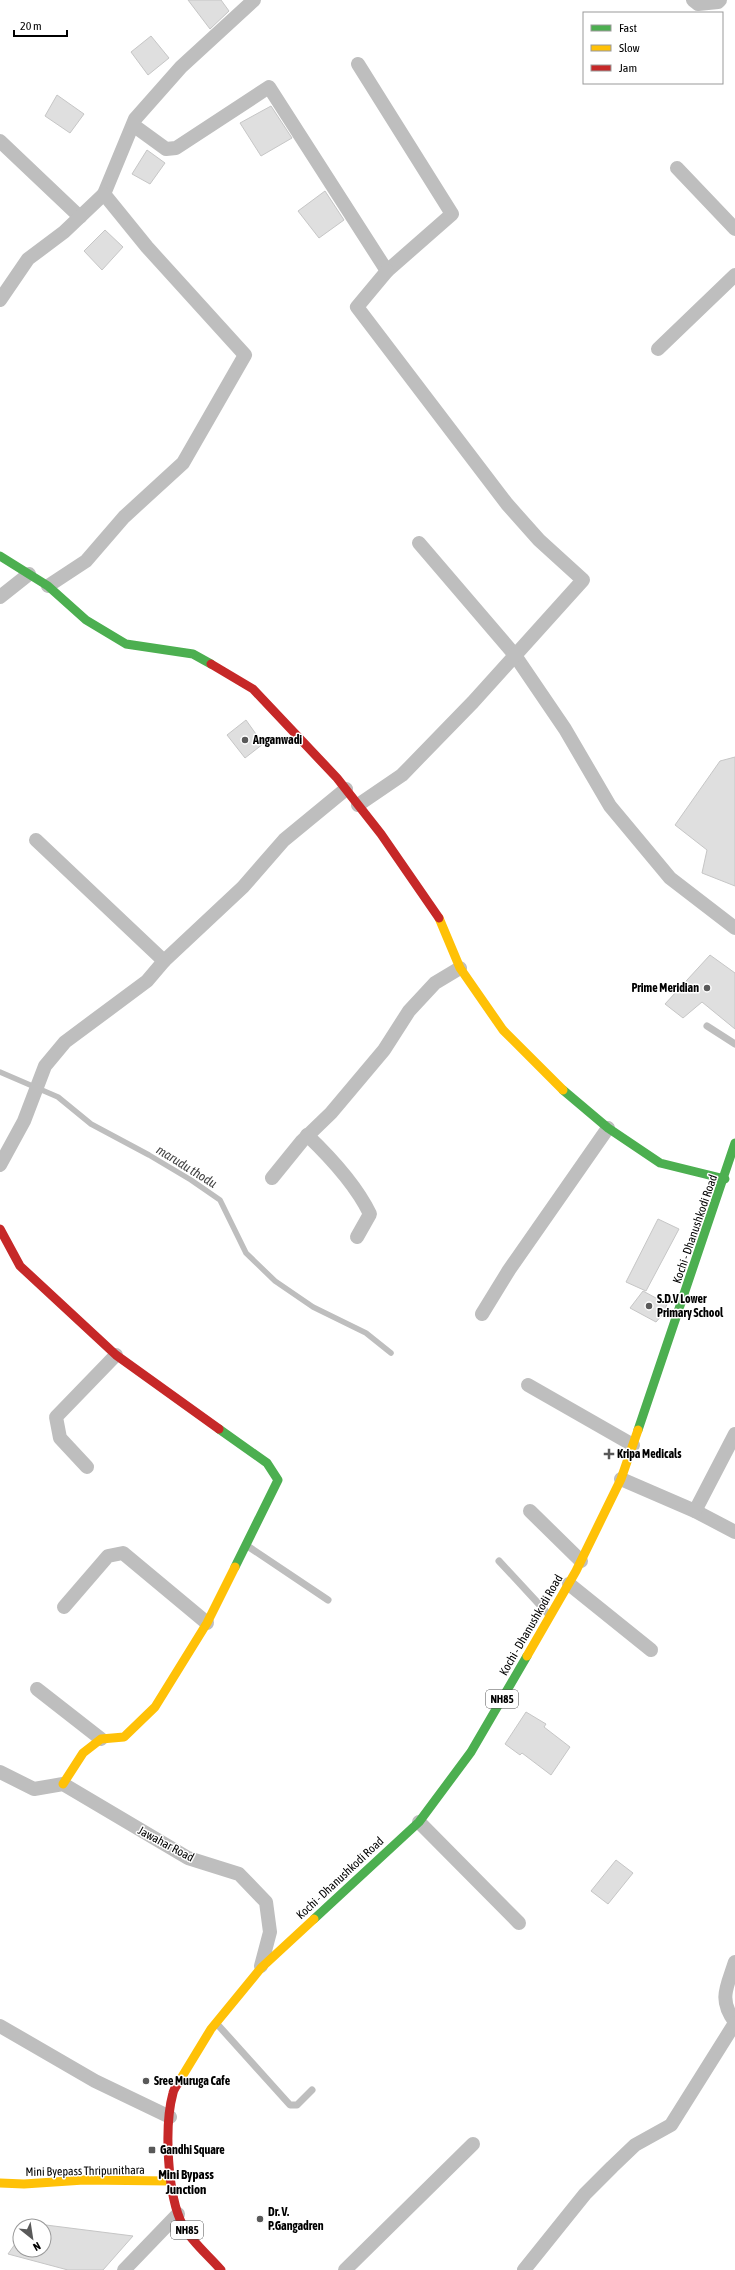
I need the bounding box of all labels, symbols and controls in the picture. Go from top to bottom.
scale bar [14,12,67,38]
legend [583,12,723,84]
text: 20 m [20,19,42,33]
text: Fast [619,21,637,35]
text: Slow [619,41,640,55]
text: Jam [619,61,637,75]
place label: Anganwadi [252,733,302,747]
marker: Anganwadi [240,735,250,745]
place label: Prime Meridian [631,981,699,995]
marker: Prime Meridian [702,983,712,993]
water label: marudu thodu [154,1142,220,1191]
street label: Kochi - Dhanushkodi Road [670,1173,720,1285]
place label: S.D.V Lower Primary School [657,1292,724,1320]
marker: S.D.V Lower Primary School [644,1301,654,1311]
place label: Kripa Medicals [617,1447,682,1461]
marker: Kripa Medicals [604,1449,614,1459]
street label: Kochi - Dhanushkodi Road [496,1572,566,1678]
road number: NH85 [486,1690,518,1708]
street label: Jawahar Road [136,1823,196,1865]
street label: Kochi - Dhanushkodi Road [294,1834,386,1922]
place label: Sree Muruga Cafe [154,2074,231,2088]
marker: Sree Muruga Cafe [141,2076,151,2086]
place label: Gandhi Square [160,2143,225,2157]
marker: Gandhi Square [147,2145,157,2155]
street label: Mini Byepass Thripunithara [25,2163,145,2179]
district label: Mini Bypass Junction [158,2167,214,2197]
place label: Dr. V. P.Gangadren [268,2205,324,2233]
marker: Dr. V. P.Gangadren [255,2214,265,2224]
north arrow [12,2218,52,2258]
road number: NH85 [171,2221,203,2239]
text: N [31,2240,43,2253]

